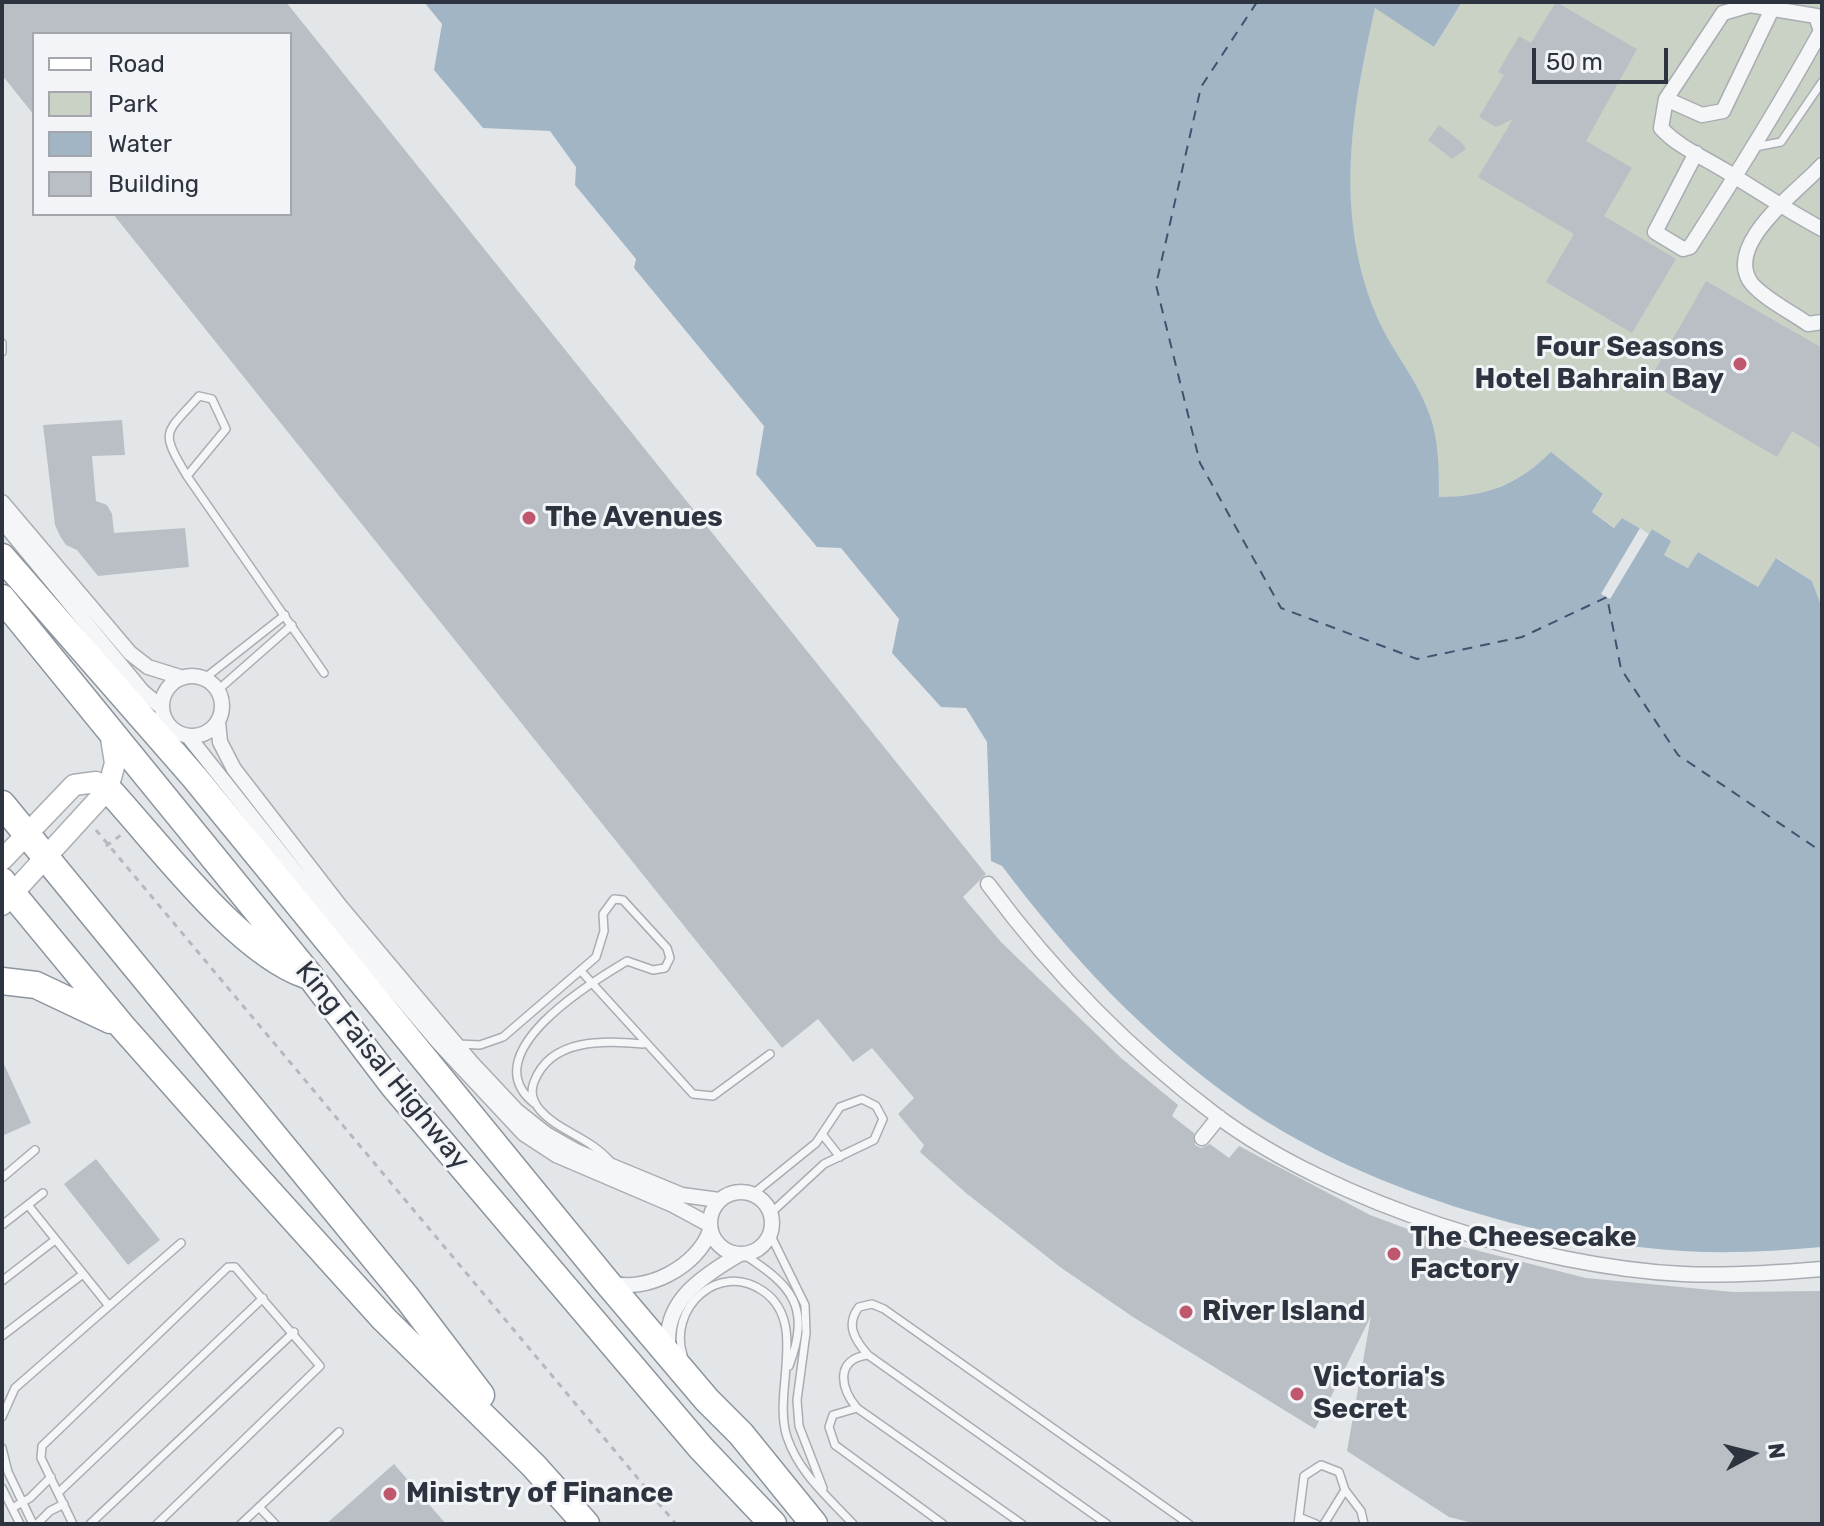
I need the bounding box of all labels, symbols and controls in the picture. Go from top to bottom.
legend [32,32,292,216]
scale bar [1536,32,1672,82]
text: 50 m [1546,48,1603,76]
text: Road [108,50,165,78]
text: Park [108,90,158,118]
text: Water [108,130,172,158]
text: Building [108,170,199,198]
place label: Four Seasons Hotel Bahrain Bay [1475,331,1724,397]
marker: Four Seasons Hotel Bahrain Bay [1731,355,1749,373]
place label: The Avenues [545,501,723,535]
marker: The Avenues [520,509,538,527]
street label: King Faisal Highway [288,955,476,1177]
place label: The Cheesecake Factory [1410,1221,1637,1287]
marker: The Cheesecake Factory [1385,1245,1403,1263]
place label: River Island [1202,1295,1366,1329]
marker: River Island [1177,1303,1195,1321]
place label: Victoria's Secret [1313,1361,1445,1427]
marker: Victoria's Secret [1288,1385,1306,1403]
north arrow [1712,1414,1792,1494]
text: N [1762,1442,1791,1461]
place label: Ministry of Finance [406,1477,673,1511]
marker: Ministry of Finance [381,1485,399,1503]

